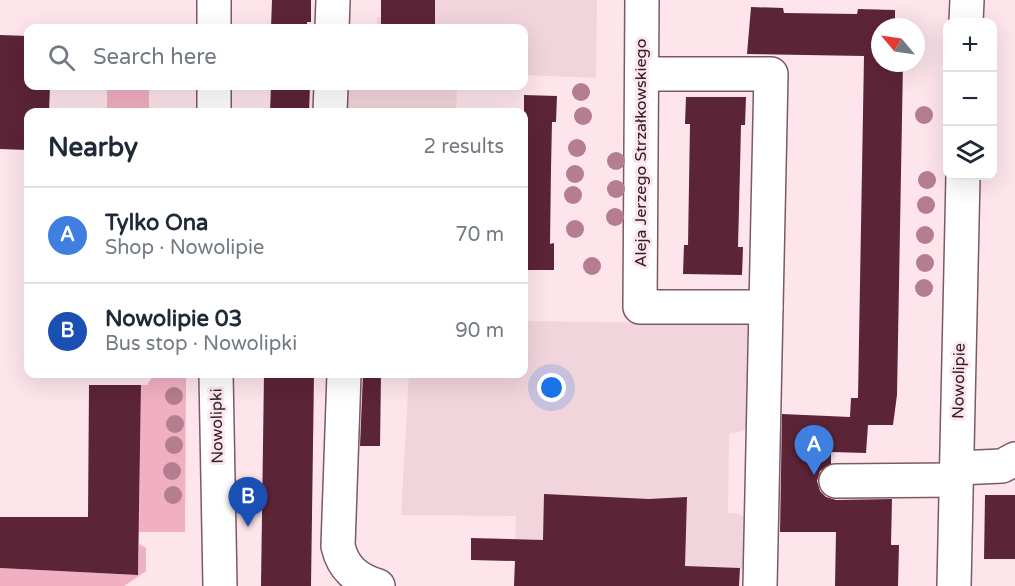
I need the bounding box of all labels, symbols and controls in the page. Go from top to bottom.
north arrow [871,18,925,72]
map controls [943,18,997,180]
button: + [943,18,997,72]
search box [24,24,528,90]
street label: Aleja Jerzego Strzałkowskiego [631,39,651,267]
icon: search [45,41,78,74]
text: Search here [93,44,217,70]
button: − [943,72,997,126]
button: layers [943,126,997,180]
text: Nearby [48,132,138,163]
text: 2 results [424,135,504,159]
text: Tylko Ona [105,210,208,236]
text: A [60,223,75,247]
text: 70 m [455,223,504,247]
text: Shop · Nowolipie [105,236,264,260]
text: Nowolipie 03 [105,306,242,332]
text: B [61,319,74,343]
text: 90 m [455,319,504,343]
text: Bus stop · Nowolipki [105,332,297,356]
street label: Nowolipie [948,343,970,419]
your location [537,373,566,402]
street label: Nowolipki [206,388,228,464]
pin: A [794,426,834,475]
pin: B [228,478,268,527]

